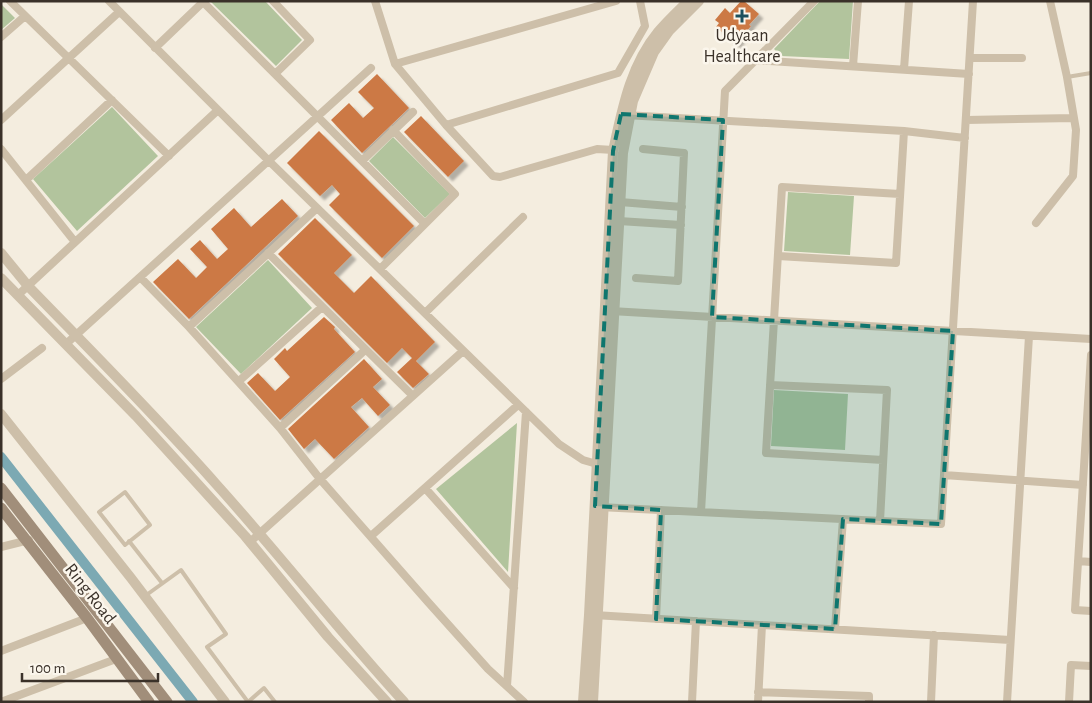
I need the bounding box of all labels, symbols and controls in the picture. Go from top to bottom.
marker: Udyaan Healthcare [735,9,749,23]
place label: Udyaan Healthcare [703,27,781,66]
street label: Ring Road [61,560,119,628]
scale bar [22,650,159,682]
text: 100 m [30,661,65,676]

